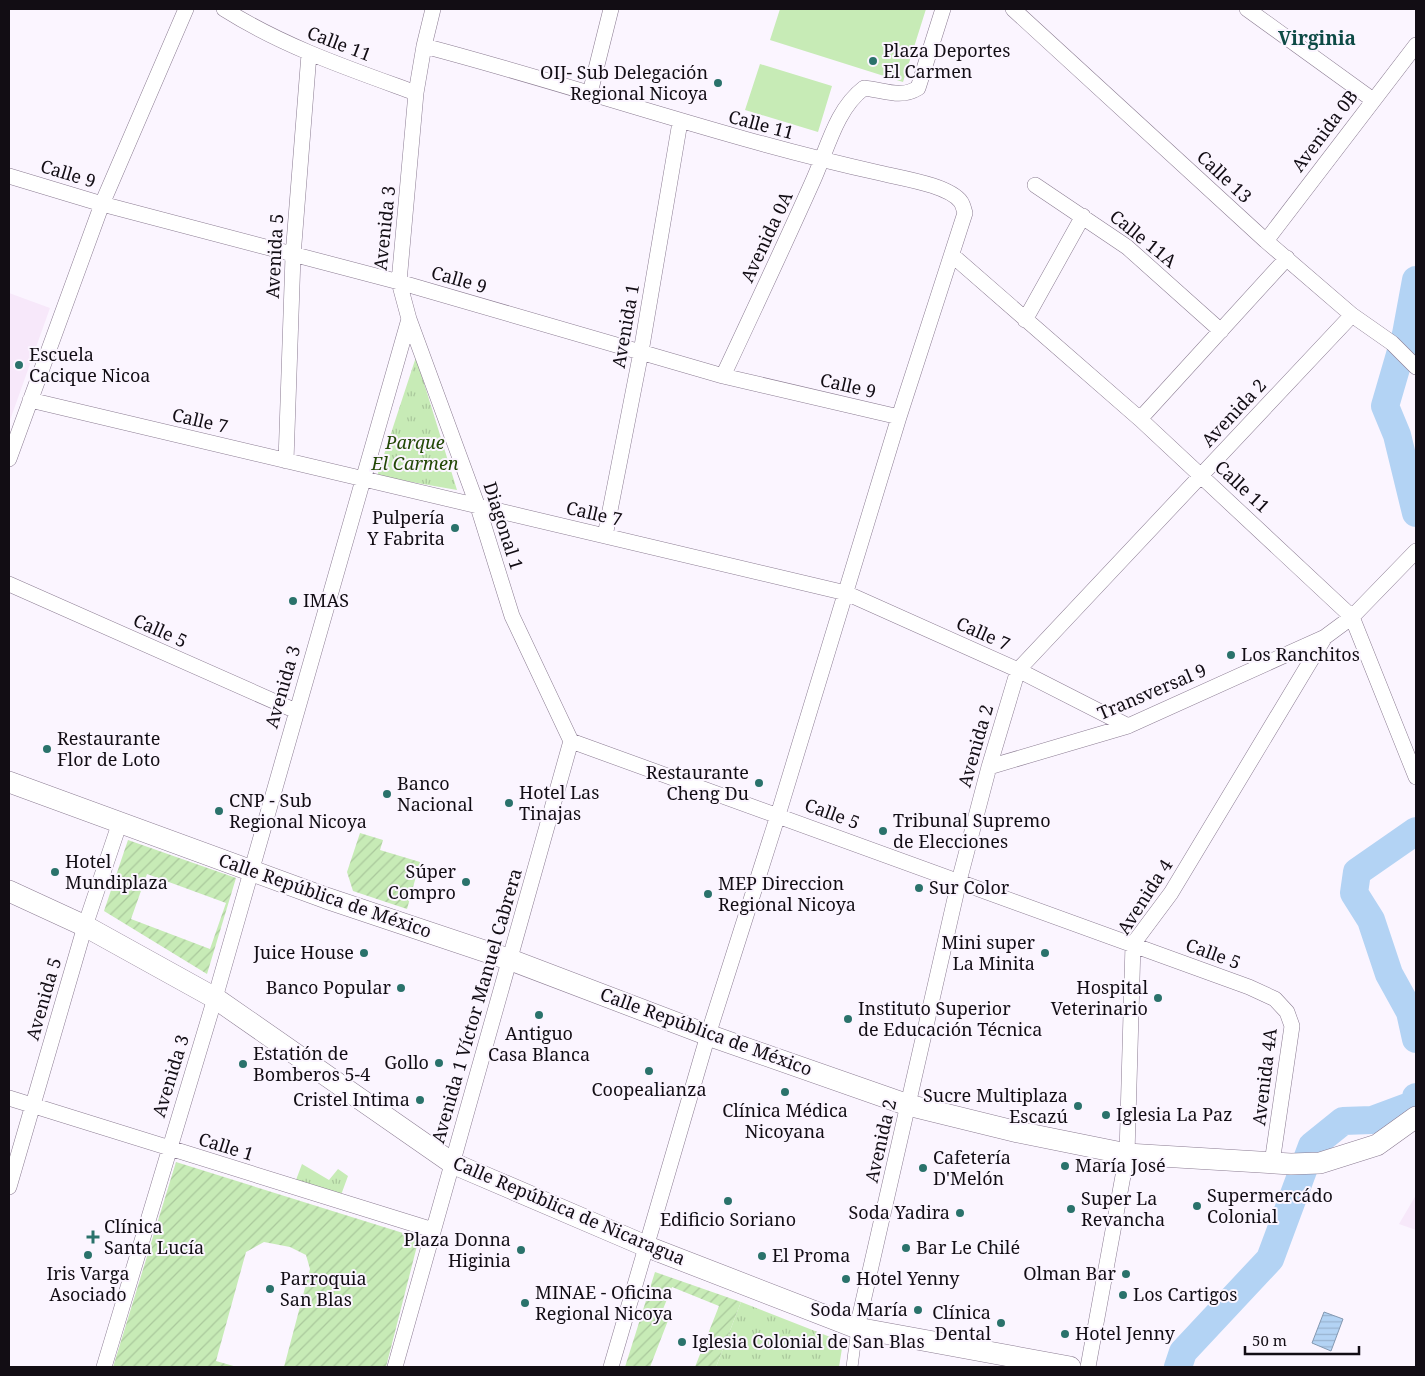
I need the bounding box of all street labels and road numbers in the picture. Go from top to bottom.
street label: Calle 11 [304,20,375,66]
street label: Avenida 0B [1286,85,1363,176]
street label: Calle 11 [726,104,797,144]
street label: Calle 13 [1192,145,1257,208]
street label: Calle 9 [38,153,99,193]
street label: Avenida 3 [368,184,400,271]
street label: Avenida 0A [735,187,798,286]
street label: Calle 11A [1105,204,1182,273]
street label: Avenida 5 [260,213,288,299]
street label: Calle 9 [429,260,490,298]
street label: Avenida 1 [606,282,644,370]
street label: Calle 9 [818,367,879,403]
street label: Avenida 2 [1196,373,1271,452]
street label: Calle 7 [170,402,231,438]
street label: Calle 11 [1210,455,1275,518]
street label: Diagonal 1 [478,479,529,573]
street label: Calle 7 [564,495,625,531]
street label: Calle 5 [130,608,191,653]
street label: Calle 7 [953,611,1014,656]
street label: Avenida 3 [259,643,305,731]
street label: Transversal 9 [1093,657,1210,725]
street label: Avenida 2 [952,702,998,790]
street label: Calle 5 [802,792,863,834]
street label: Calle República de México [216,847,435,943]
street label: Avenida 4 [1111,854,1177,939]
street label: Avenida 1 Víctor Manuel Cabrera [425,866,527,1146]
street label: Calle 5 [1183,932,1244,974]
street label: Avenida 5 [20,955,66,1043]
street label: Calle República de México [597,981,816,1081]
street label: Avenida 4A [1246,1027,1282,1127]
street label: Avenida 3 [146,1032,194,1120]
street label: Avenida 2 [859,1097,901,1185]
street label: Calle 1 [196,1126,257,1166]
street label: Calle República de Nicaragua [450,1150,689,1270]

